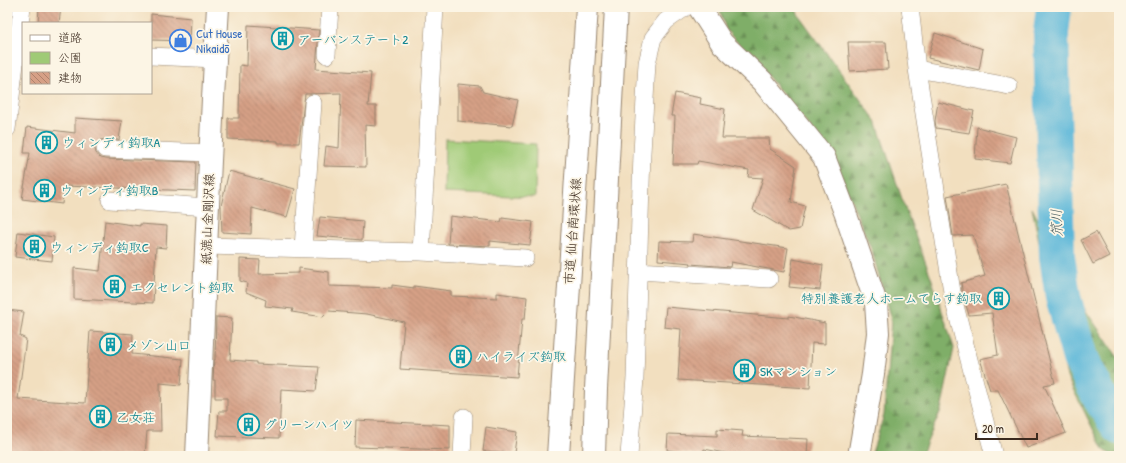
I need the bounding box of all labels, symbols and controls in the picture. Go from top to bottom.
legend [22,22,152,94]
place label: Cut House Nikaidō [196,24,243,57]
building icon: アーバンステート2 [270,26,296,52]
shop icon: Cut House Nikaidō [167,27,193,53]
text: 道路 [58,29,82,46]
place label: アーバンステート2 [298,30,408,48]
text: 公園 [58,49,82,66]
text: 建物 [58,69,82,86]
building icon: ウィンディ鈎取A [33,129,59,155]
place label: ウィンディ鈎取A [62,133,161,151]
street label: 紙漉山金剛沢線 [196,172,218,265]
street label: 市道 仙台南環状線 [559,176,585,285]
building icon: ウィンディ鈎取B [31,177,57,203]
place label: ウィンディ鈎取B [60,181,159,199]
water label: 笊川 [1046,209,1066,237]
building icon: ウィンディ鈎取C [22,234,48,260]
place label: ウィンディ鈎取C [50,238,149,256]
building icon: エクセレント鈎取 [101,274,127,300]
place label: エクセレント鈎取 [130,278,234,296]
building icon: 特別養護老人ホームてらす鈎取 [985,285,1011,311]
place label: 特別養護老人ホームてらす鈎取 [801,289,982,307]
building icon: メゾン山口 [98,332,124,358]
place label: メゾン山口 [126,336,191,354]
building icon: ハイライズ鈎取 [447,343,473,369]
place label: ハイライズ鈎取 [476,347,566,365]
building icon: SKマンション [732,358,758,384]
place label: SKマンション [760,362,837,380]
building icon: 乙女荘 [88,404,114,430]
place label: 乙女荘 [116,408,155,426]
building icon: グリーンハイツ [236,411,262,437]
place label: グリーンハイツ [264,415,354,433]
scale bar [976,415,1037,441]
text: 20 m [982,420,1004,437]

